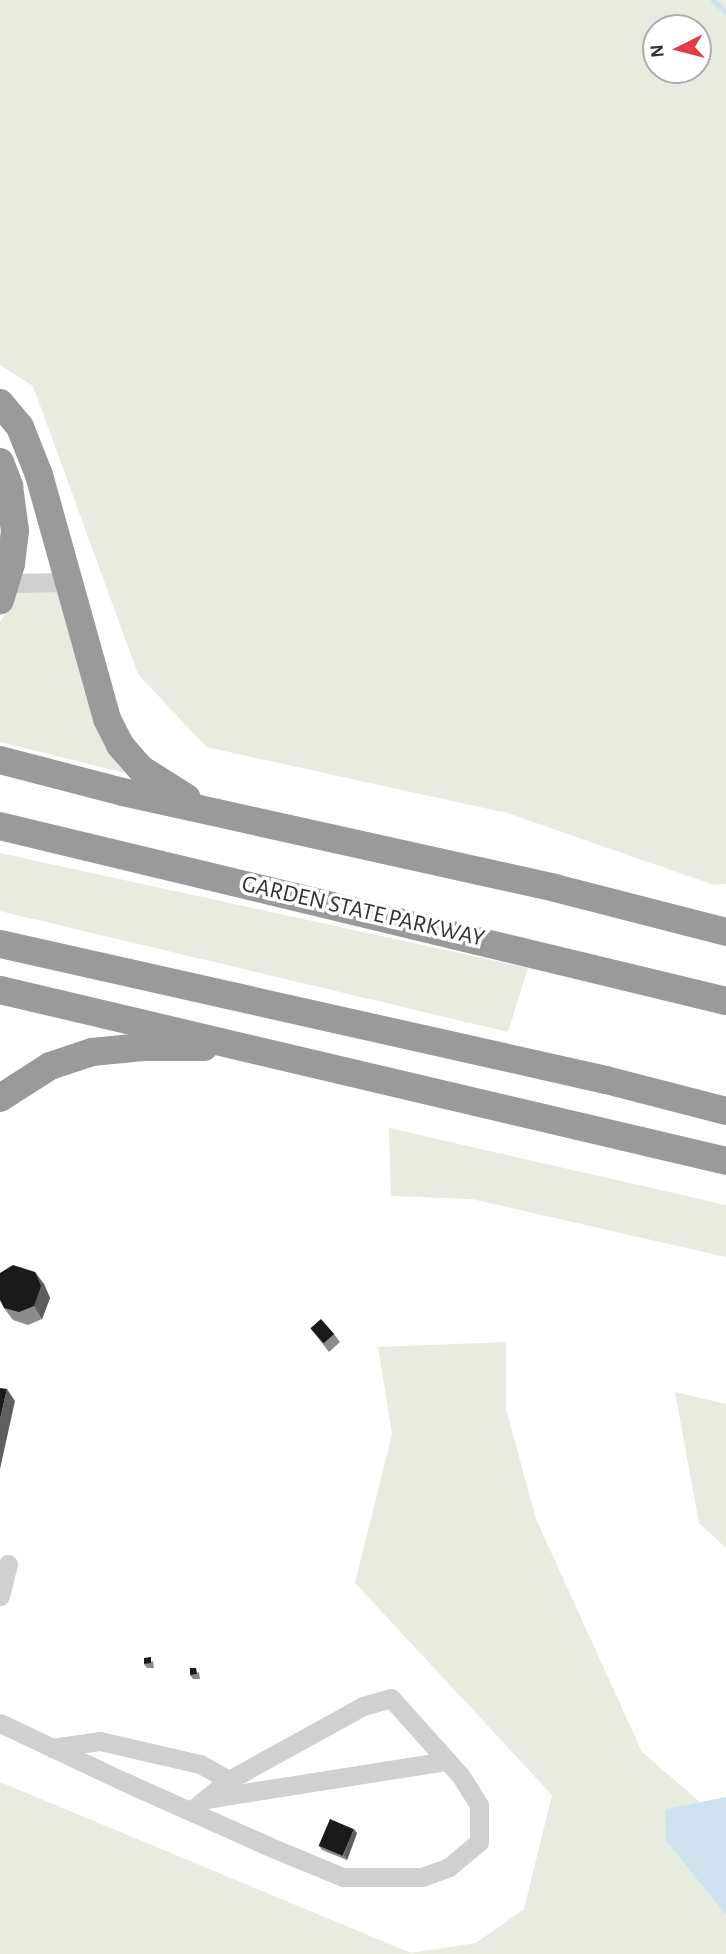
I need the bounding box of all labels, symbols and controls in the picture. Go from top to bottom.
north arrow [642,14,712,84]
text: N [647,43,668,59]
street label: GARDEN STATE PARKWAY [239,870,487,954]

